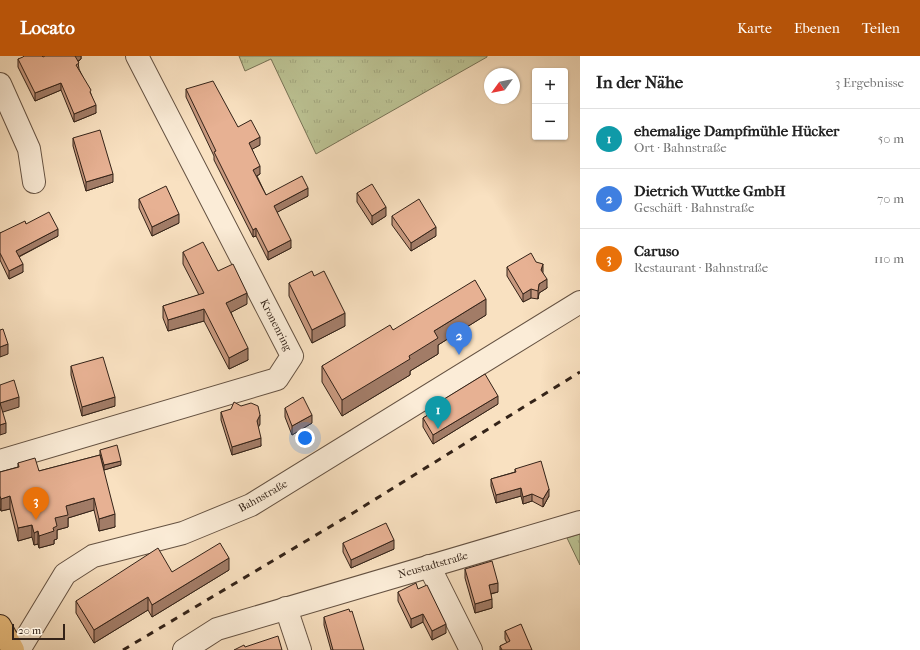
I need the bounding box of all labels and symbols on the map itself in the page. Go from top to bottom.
north arrow [484,68,520,104]
street label: Kronenring [257,297,295,353]
pin: 2 [446,322,472,355]
pin: 1 [425,396,451,429]
your location [295,428,315,448]
street label: Bahnstraße [236,477,290,515]
pin: 3 [23,487,49,520]
street label: Neustadtstraße [397,549,470,581]
scale bar [12,622,65,641]

